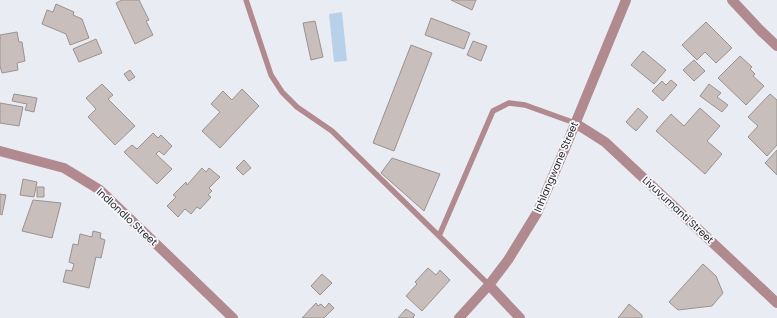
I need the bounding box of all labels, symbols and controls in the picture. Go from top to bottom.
street label: Inhlangwane Street [530,119,582,215]
street label: Livuvumanti Street [639,173,717,247]
street label: Indlondlo Street [93,185,161,249]

